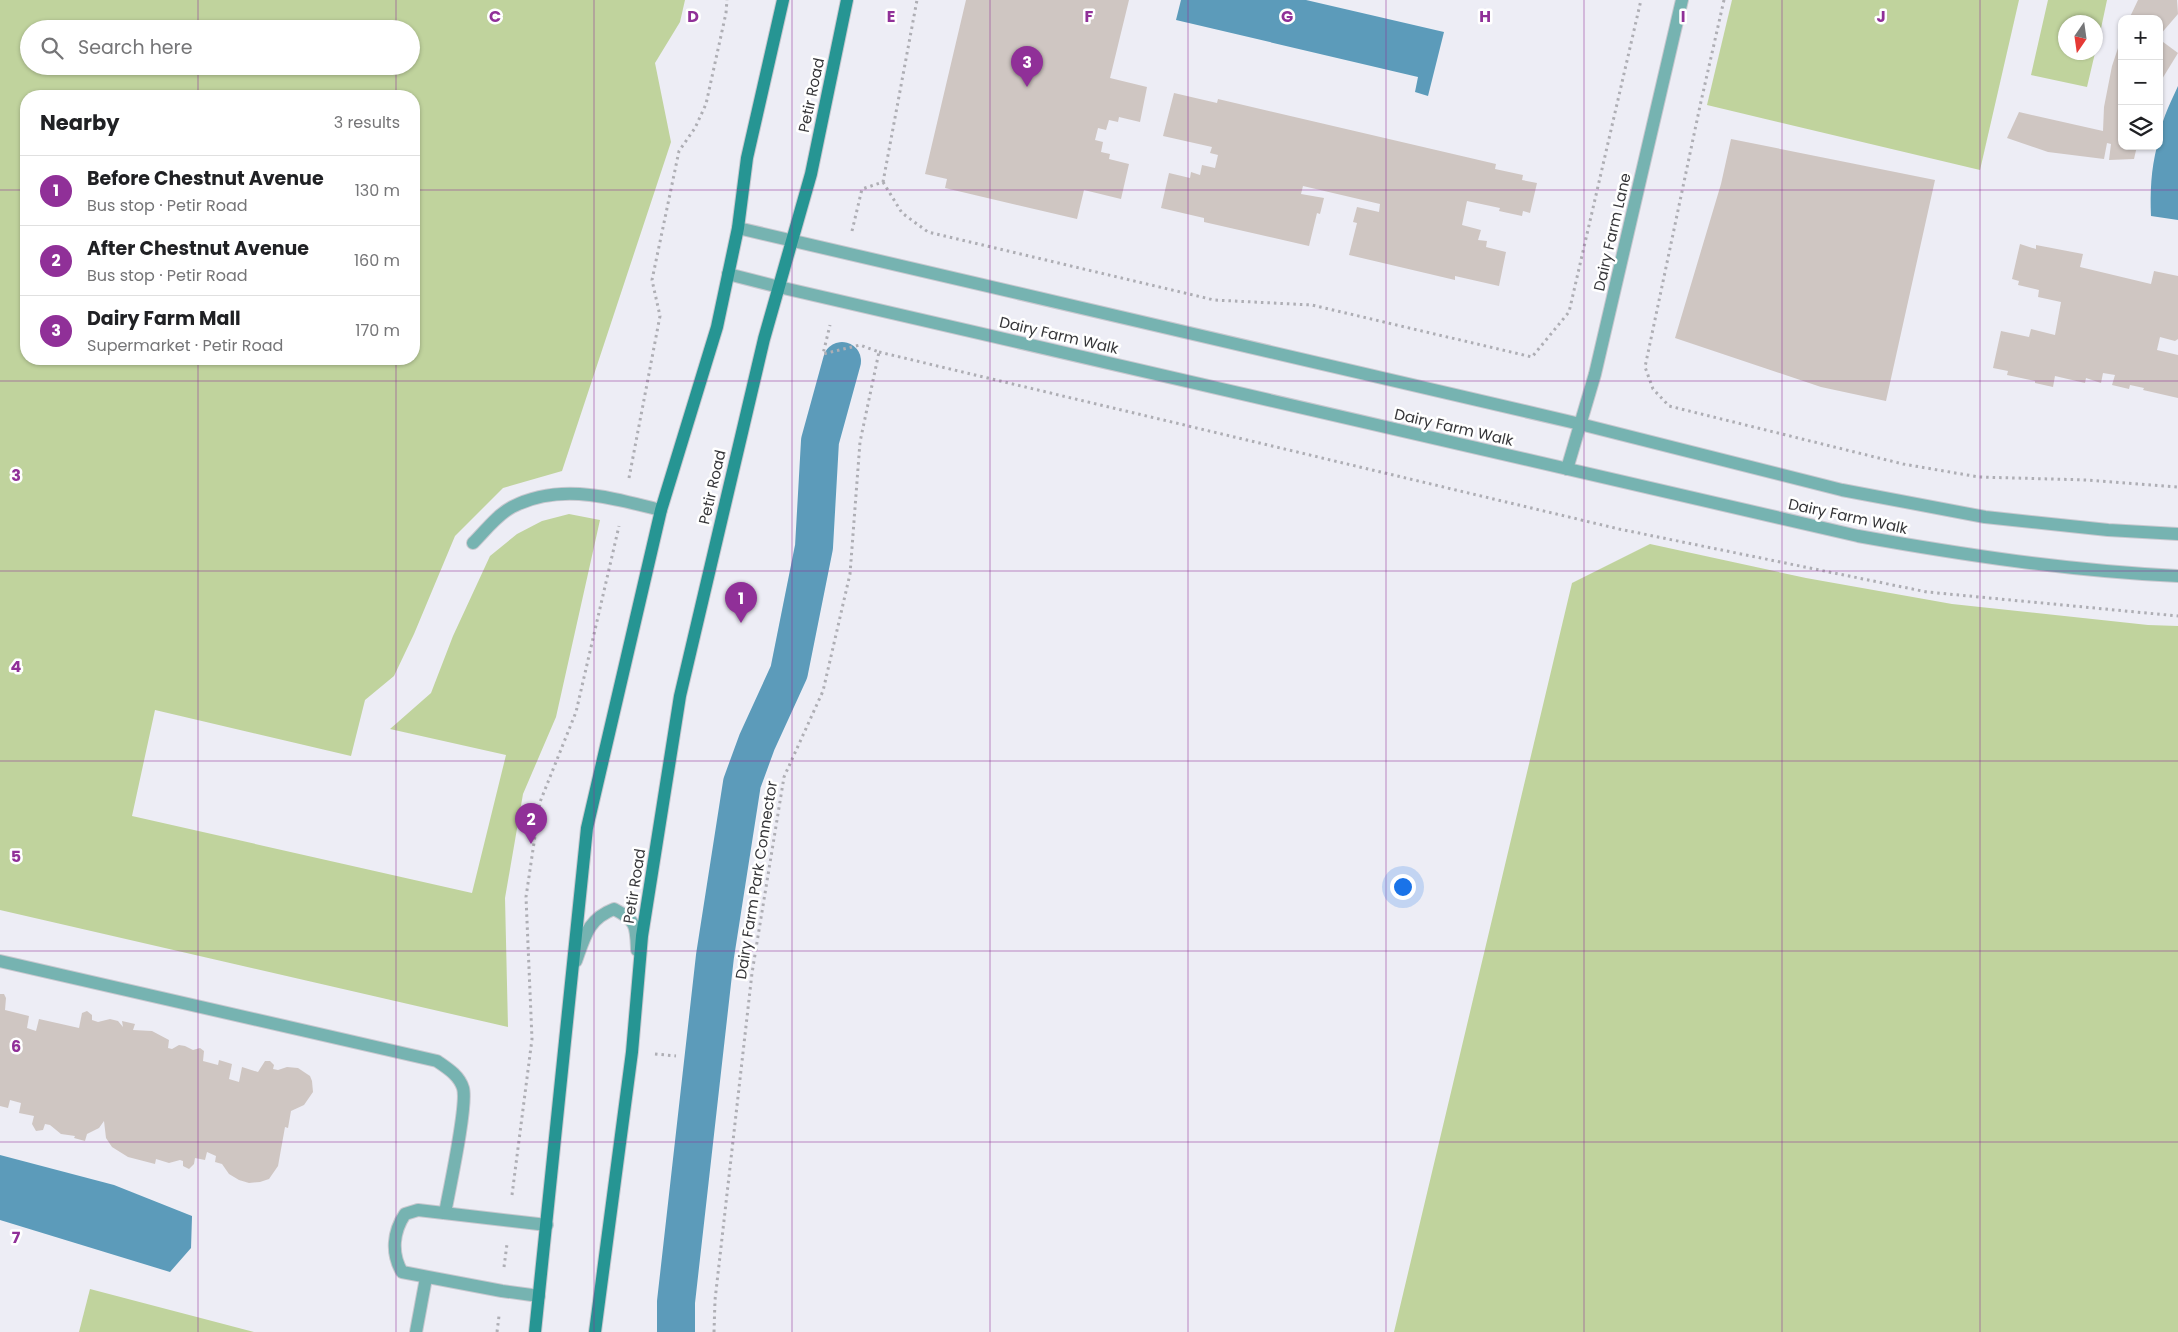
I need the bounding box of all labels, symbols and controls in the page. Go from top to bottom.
text: C [489,5,501,28]
text: D [687,5,699,28]
text: E [887,5,895,28]
text: F [1085,5,1094,28]
text: G [1281,5,1293,28]
text: H [1479,5,1491,28]
text: I [1681,5,1685,28]
text: J [1876,5,1886,28]
north arrow [2058,15,2103,60]
map controls [2118,15,2163,150]
button: + [2118,15,2163,60]
search box [20,20,420,75]
icon: search [38,34,66,62]
text: Search here [78,34,192,61]
pin: 3 [1011,46,1043,87]
street label: Petir Road [793,56,829,134]
button: − [2118,60,2163,105]
button: layers [2118,105,2163,150]
text: Nearby [40,108,120,137]
text: 3 results [334,111,400,134]
text: Before Chestnut Avenue [87,165,324,192]
street label: Dairy Farm Lane [1588,171,1636,293]
text: 1 [53,179,59,202]
text: 130 m [355,179,400,202]
text: Bus stop · Petir Road [87,194,248,217]
text: After Chestnut Avenue [87,235,309,262]
text: 2 [51,249,61,272]
text: 160 m [354,249,400,272]
text: Bus stop · Petir Road [87,264,248,287]
text: Dairy Farm Mall [87,305,241,332]
street label: Dairy Farm Walk [997,311,1121,359]
text: 3 [51,319,61,342]
text: 170 m [355,319,400,342]
text: Supermarket · Petir Road [87,334,283,357]
street label: Dairy Farm Walk [1392,403,1516,451]
street label: Petir Road [693,448,731,526]
text: 3 [11,464,21,487]
street label: Dairy Farm Walk [1786,493,1910,539]
pin: 1 [725,582,757,623]
text: 4 [11,655,22,678]
street label: Dairy Farm Park Connector [730,779,782,981]
pin: 2 [515,803,547,844]
text: 5 [11,845,21,868]
street label: Petir Road [618,847,650,925]
your location [1390,874,1416,900]
text: 6 [11,1035,21,1058]
text: 7 [12,1226,21,1249]

